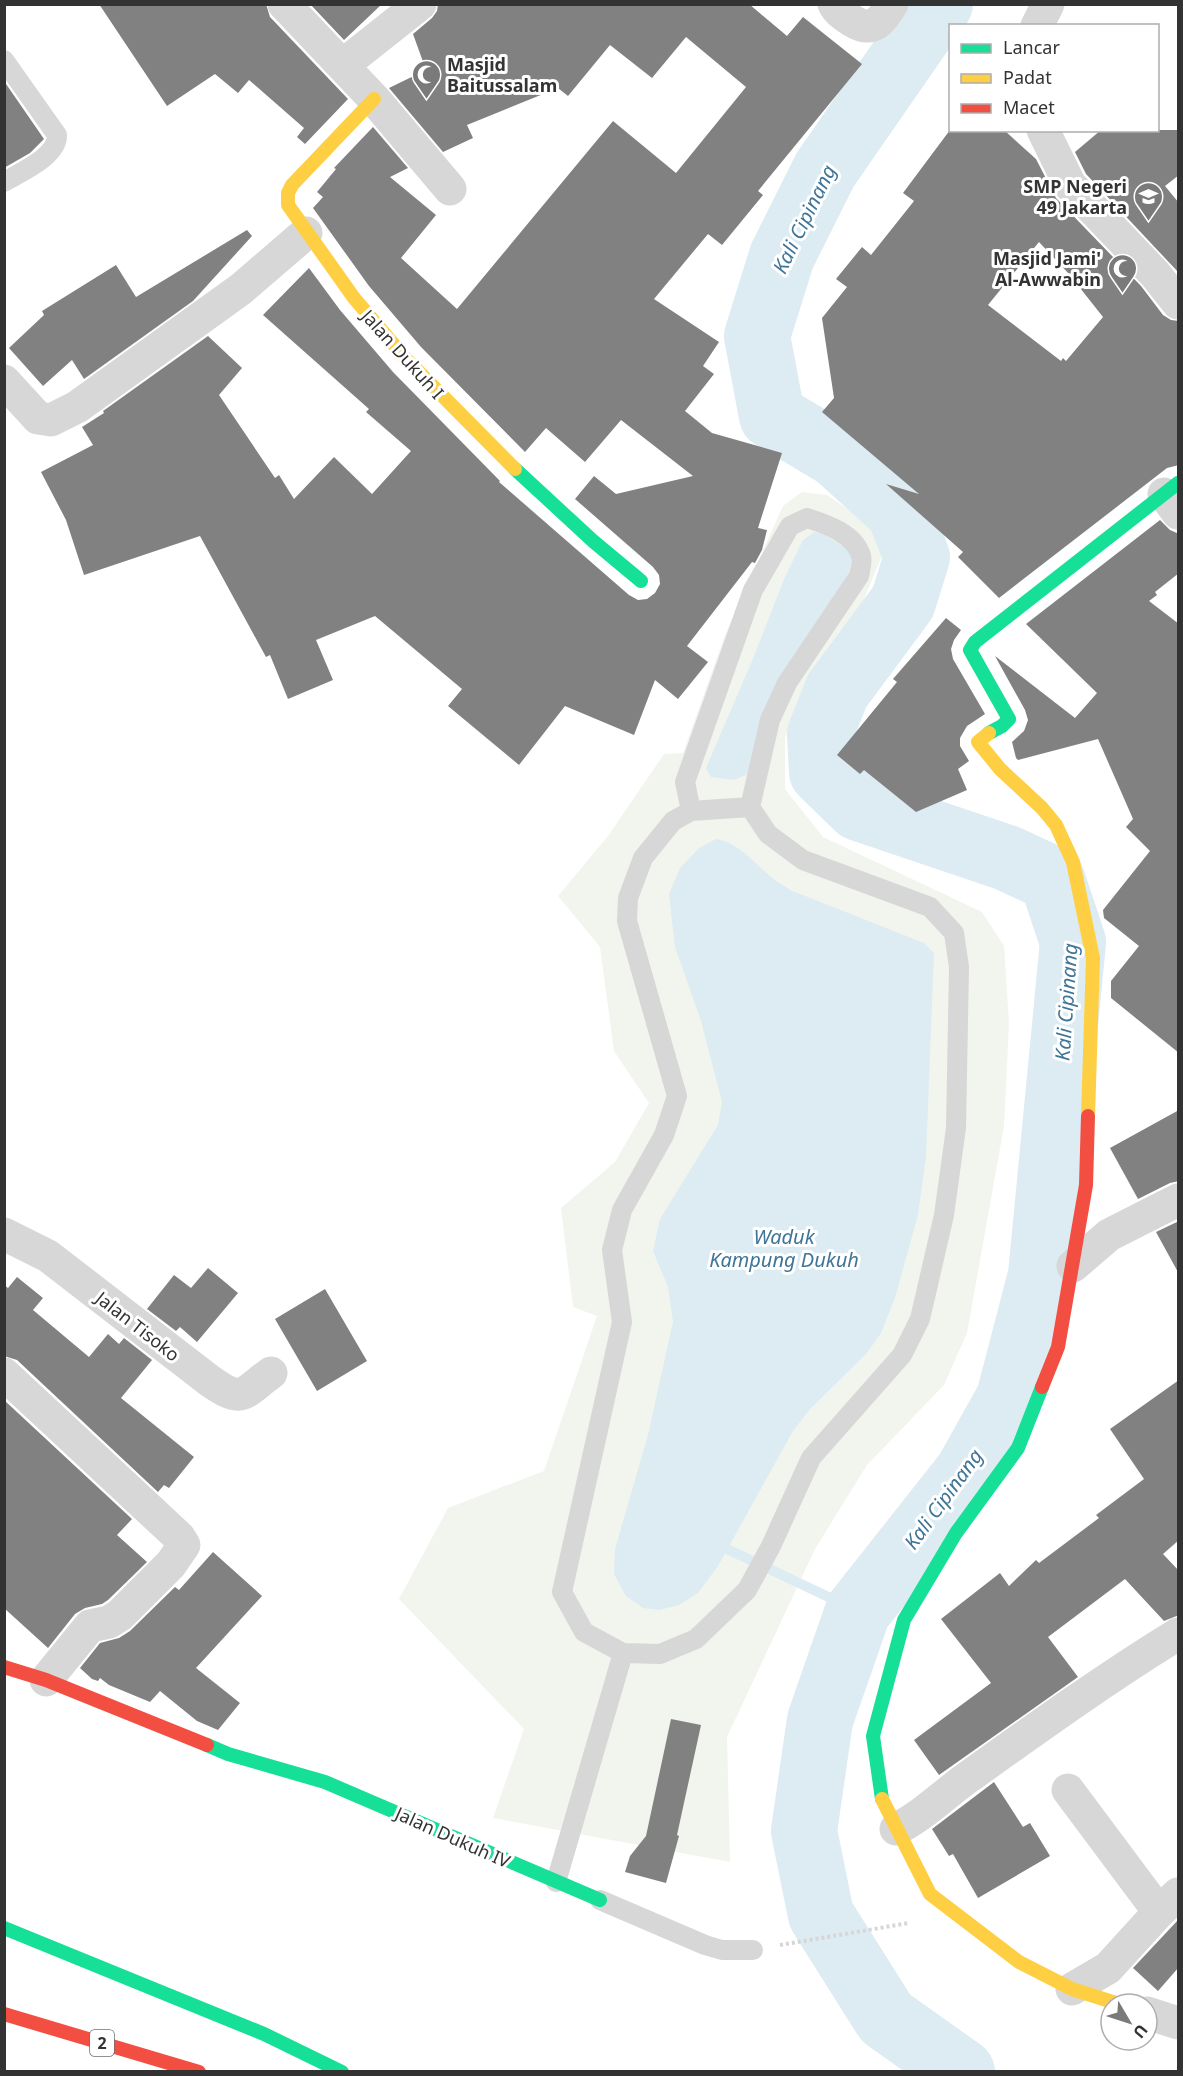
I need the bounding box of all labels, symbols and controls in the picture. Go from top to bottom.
legend [949,24,1159,132]
text: Lancar [1003,35,1060,59]
place label: Masjid Baitussalam [447,52,557,97]
mosque icon: Masjid Baitussalam [410,58,442,100]
text: Padat [1003,65,1052,89]
text: Macet [1003,95,1055,119]
water label: Kali Cipinang [766,160,842,278]
place label: SMP Negeri 49 Jakarta [1023,174,1127,219]
school or university icon: SMP Negeri 49 Jakarta [1132,180,1164,222]
place label: Masjid Jami' Al-Awwabin [993,246,1101,291]
mosque icon: Masjid Jami' Al-Awwabin [1106,252,1138,294]
street label: Jalan Dukuh I [355,303,450,404]
water label: Kali Cipinang [1048,942,1084,1062]
water label: Waduk Kampung Dukuh [709,1223,859,1273]
street label: Jalan Tisoko [90,1284,185,1366]
water label: Kali Cipinang [897,1443,989,1555]
street label: Jalan Dukuh IV [390,1800,514,1873]
north arrow [1099,1992,1159,2052]
text: U [1128,2020,1153,2043]
road number: 2 [90,2030,114,2056]

